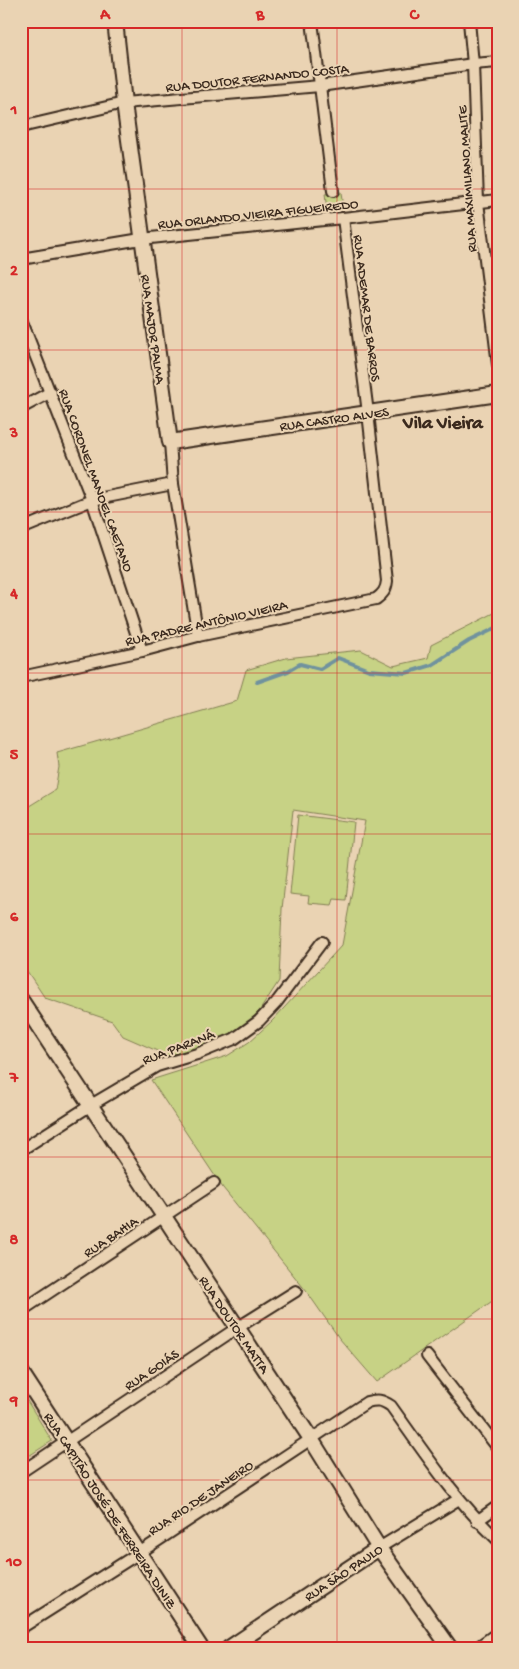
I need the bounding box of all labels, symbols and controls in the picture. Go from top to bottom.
text: A [99,7,111,26]
text: B [255,7,265,26]
text: C [409,7,420,26]
street label: RUA DOUTOR FERNANDO COSTA [165,61,350,98]
text: 1 [10,102,17,121]
street label: RUA MAXIMILIANO MALITE [455,104,482,253]
street label: RUA ORLANDO VIEIRA FIGUEIREDO [157,196,360,234]
street label: RUA ADEMAR DE BARROS [348,234,383,383]
text: 2 [10,263,18,282]
street label: RUA MAJOR PALMA [135,273,168,386]
street label: RUA CORONEL MANOEL CAETANO [54,387,136,575]
street label: RUA CASTRO ALVES [279,404,391,437]
district label: Vila Vieira [402,413,484,436]
text: 3 [9,425,18,444]
text: 4 [9,586,18,605]
street label: RUA PADRE ANTÔNIO VIEIRA [124,597,290,651]
text: 5 [10,747,19,766]
text: 6 [10,909,19,928]
street label: RUA PARANÁ [140,1027,218,1070]
text: 7 [9,1070,19,1089]
street label: RUA BAHIA [81,1213,142,1262]
text: 8 [10,1232,19,1251]
street label: RUA DOUTOR MATTA [194,1273,272,1378]
street label: RUA GOIÁS [122,1346,183,1396]
text: 9 [9,1393,18,1412]
street label: RUA CAPITÃO JOSÉ DE FERREIRA DINIZ [39,1410,179,1613]
street label: RUA RIO DE JANEIRO [146,1457,258,1541]
street label: RUA SÃO PAULO [302,1541,387,1607]
text: 10 [5,1554,22,1573]

